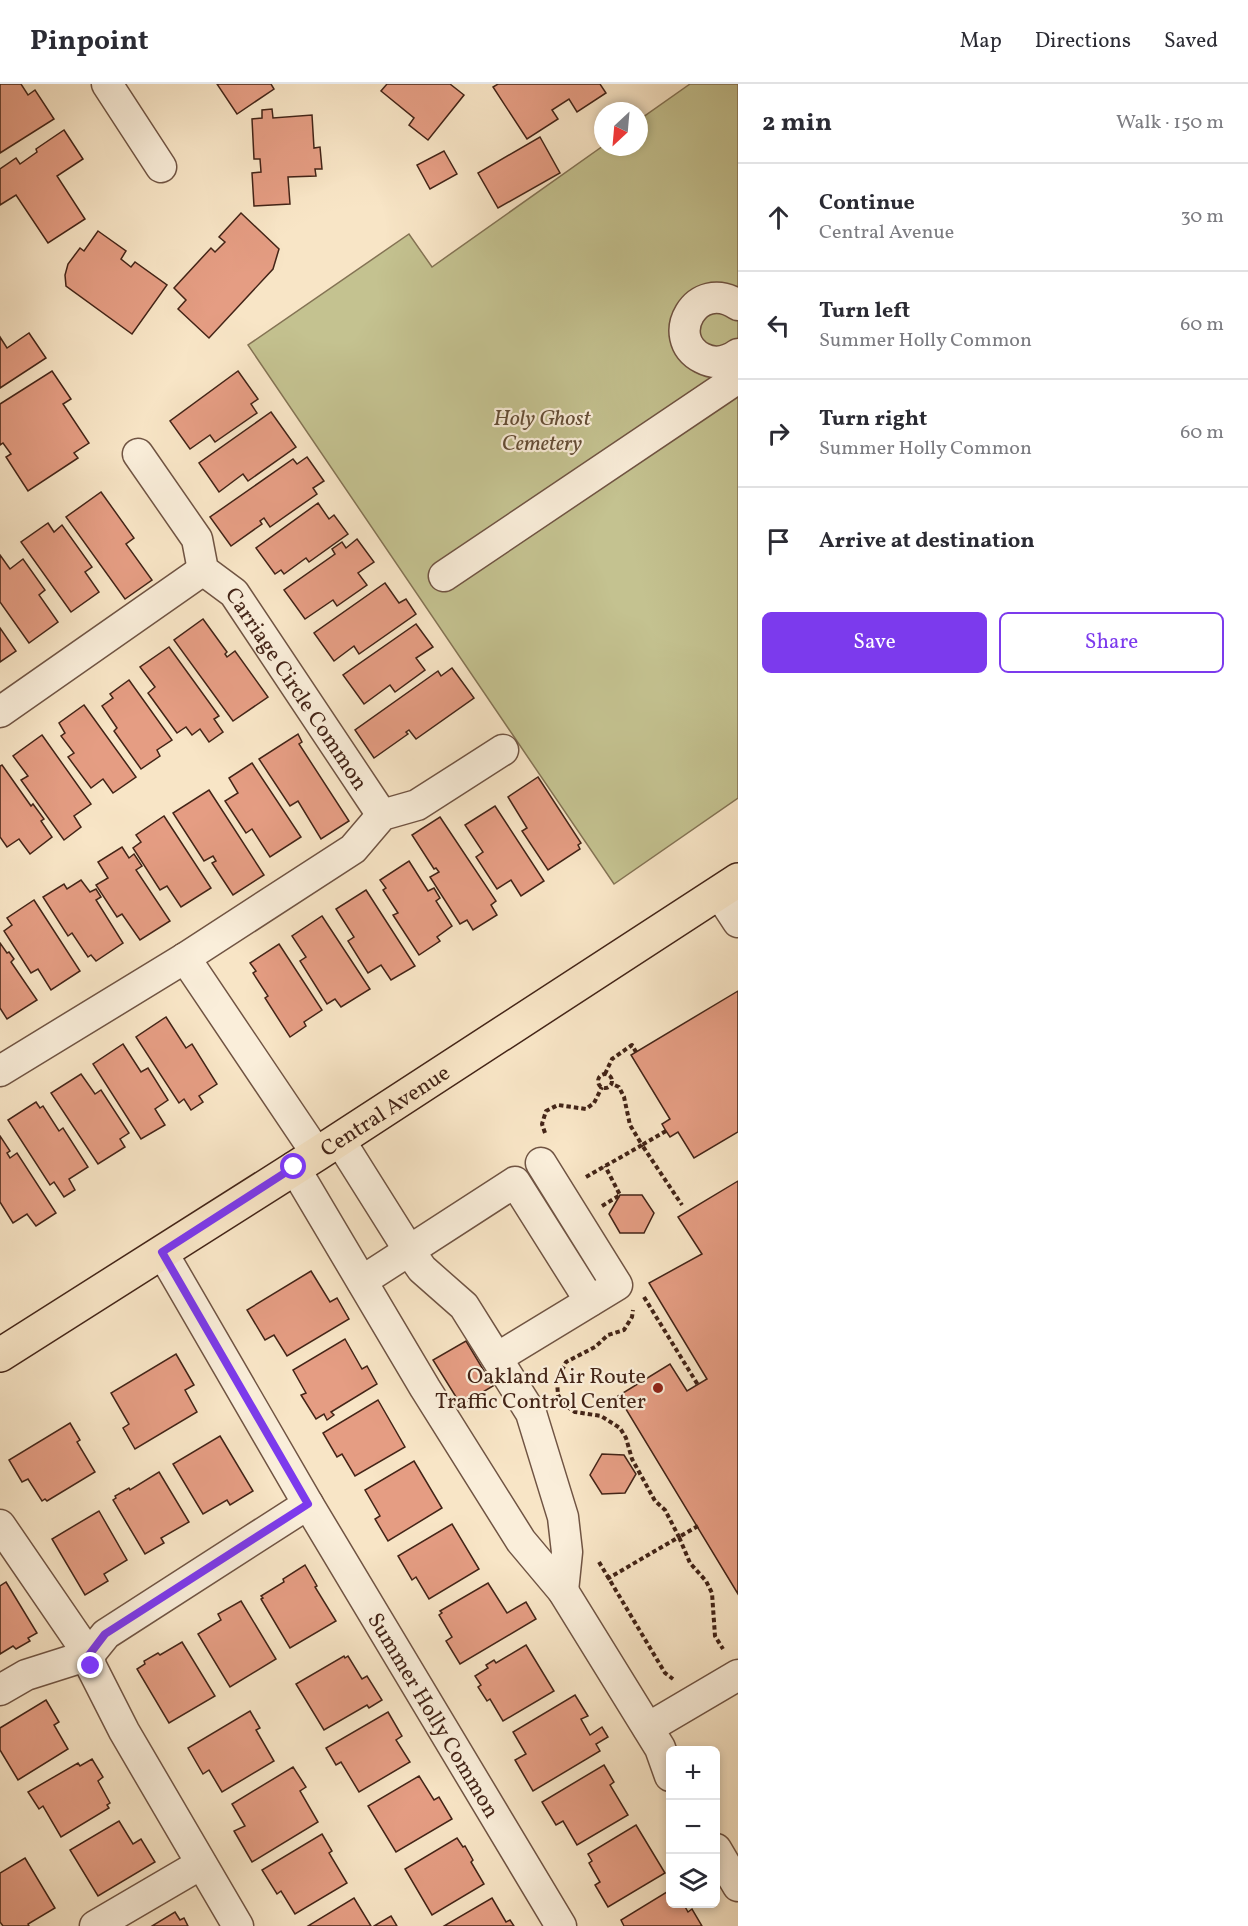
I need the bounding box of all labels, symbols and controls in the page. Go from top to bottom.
text: Pinpoint [30,22,148,61]
text: Map [960,27,1002,56]
text: Directions [1035,27,1131,56]
text: Saved [1164,27,1218,56]
north arrow [594,102,648,156]
text: 2 min [762,105,832,141]
text: Walk · 150 m [1116,109,1224,137]
text: Continue [819,188,915,219]
icon: ahead [762,201,795,234]
text: 30 m [1180,203,1224,231]
text: Central Avenue [819,219,954,247]
text: Turn left [819,296,910,327]
icon: left [762,309,795,342]
text: 60 m [1180,311,1224,339]
text: Summer Holly Common [819,327,1032,355]
park label: Holy Ghost Cemetery [494,404,591,460]
text: Turn right [819,404,927,435]
icon: right [762,417,795,450]
text: 60 m [1180,419,1224,447]
text: Summer Holly Common [819,435,1032,463]
icon: arrive [762,525,795,558]
text: Arrive at destination [819,526,1035,557]
street label: Carriage Circle Common [216,582,374,797]
button: Save [762,612,987,673]
button: Share [999,612,1224,673]
street label: Central Avenue [315,1059,457,1166]
route start [280,1153,306,1179]
place label: Oakland Air Route Traffic Control Center [435,1362,646,1418]
marker: Oakland Air Route Traffic Control Center [651,1381,665,1395]
street label: Summer Holly Common [359,1608,506,1825]
route end [77,1652,103,1678]
map controls [666,1746,720,1908]
button: + [666,1746,720,1800]
button: − [666,1800,720,1854]
button: layers [666,1854,720,1908]

